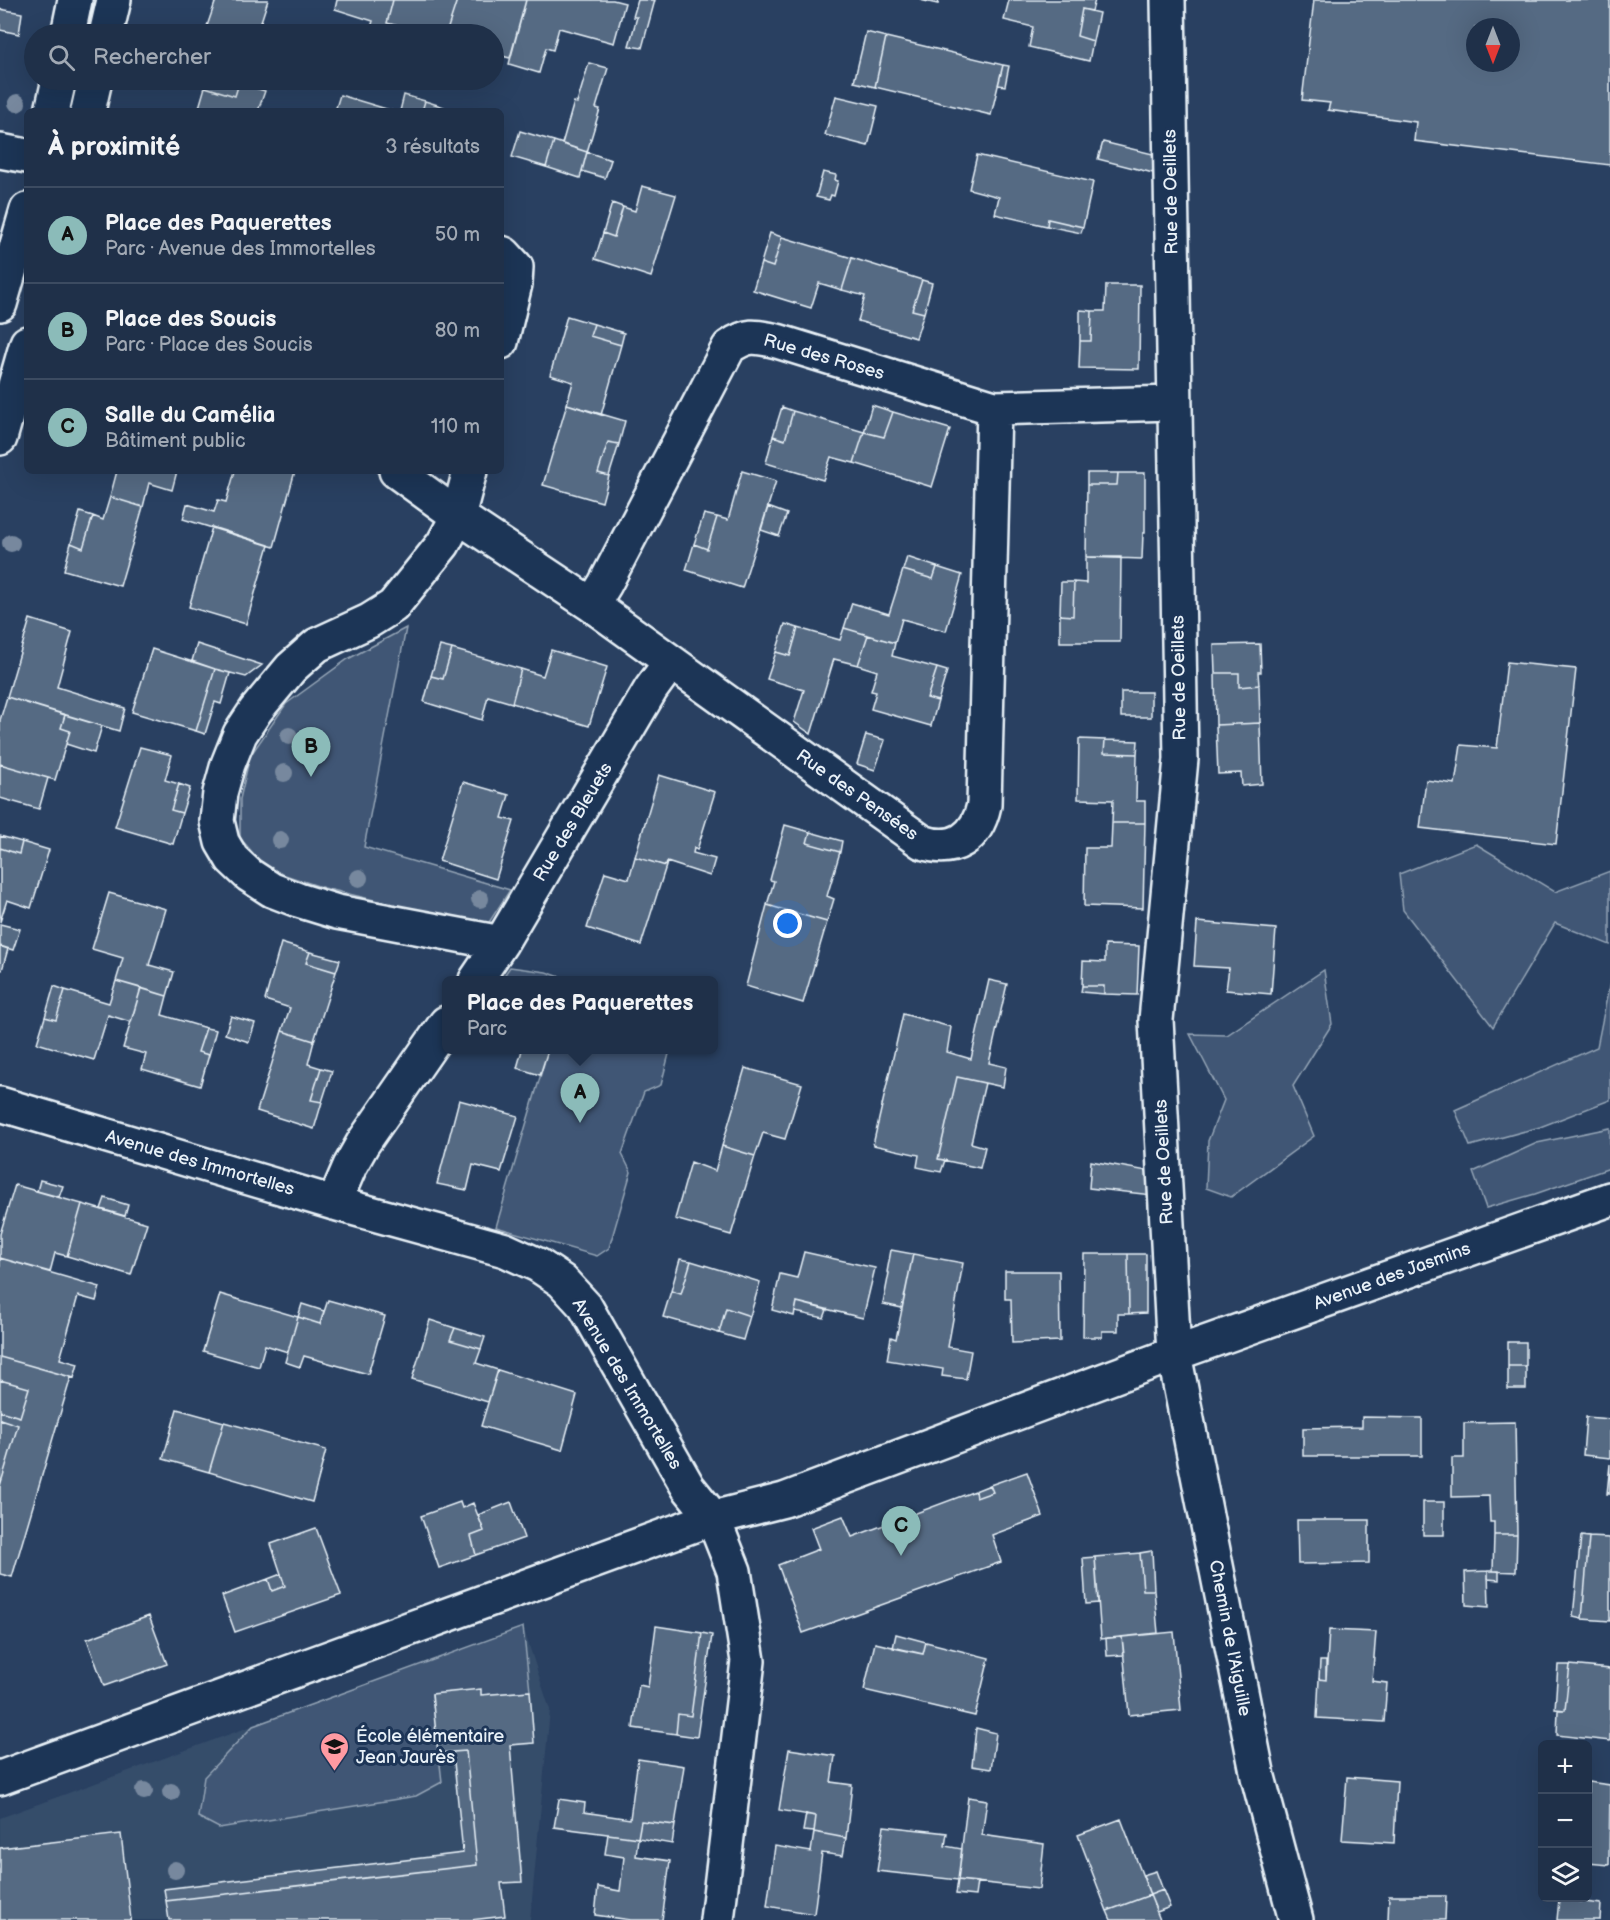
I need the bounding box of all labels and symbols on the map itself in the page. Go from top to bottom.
north arrow [1466,18,1520,72]
street label: Rue de Oeillets [1159,129,1183,255]
street label: Rue des Roses [761,330,887,384]
street label: Rue de Oeillets [1167,615,1191,741]
pin: B [292,728,330,777]
street label: Rue des Pensées [792,745,922,845]
street label: Rue des Bleuets [529,759,617,885]
your location [773,909,802,938]
pin: A [560,1074,600,1123]
street label: Rue de Oeillets [1150,1099,1178,1225]
street label: Avenue des Immortelles [103,1126,297,1200]
street label: Avenue des Jasmins [1311,1238,1473,1314]
street label: Avenue des Immortelles [568,1295,686,1473]
pin: C [882,1506,920,1556]
street label: Chemin de l'Aiguille [1205,1558,1256,1718]
place label: École élémentaire Jean Jaurès [356,1724,504,1768]
school or university icon: École élémentaire Jean Jaurès [319,1730,351,1772]

